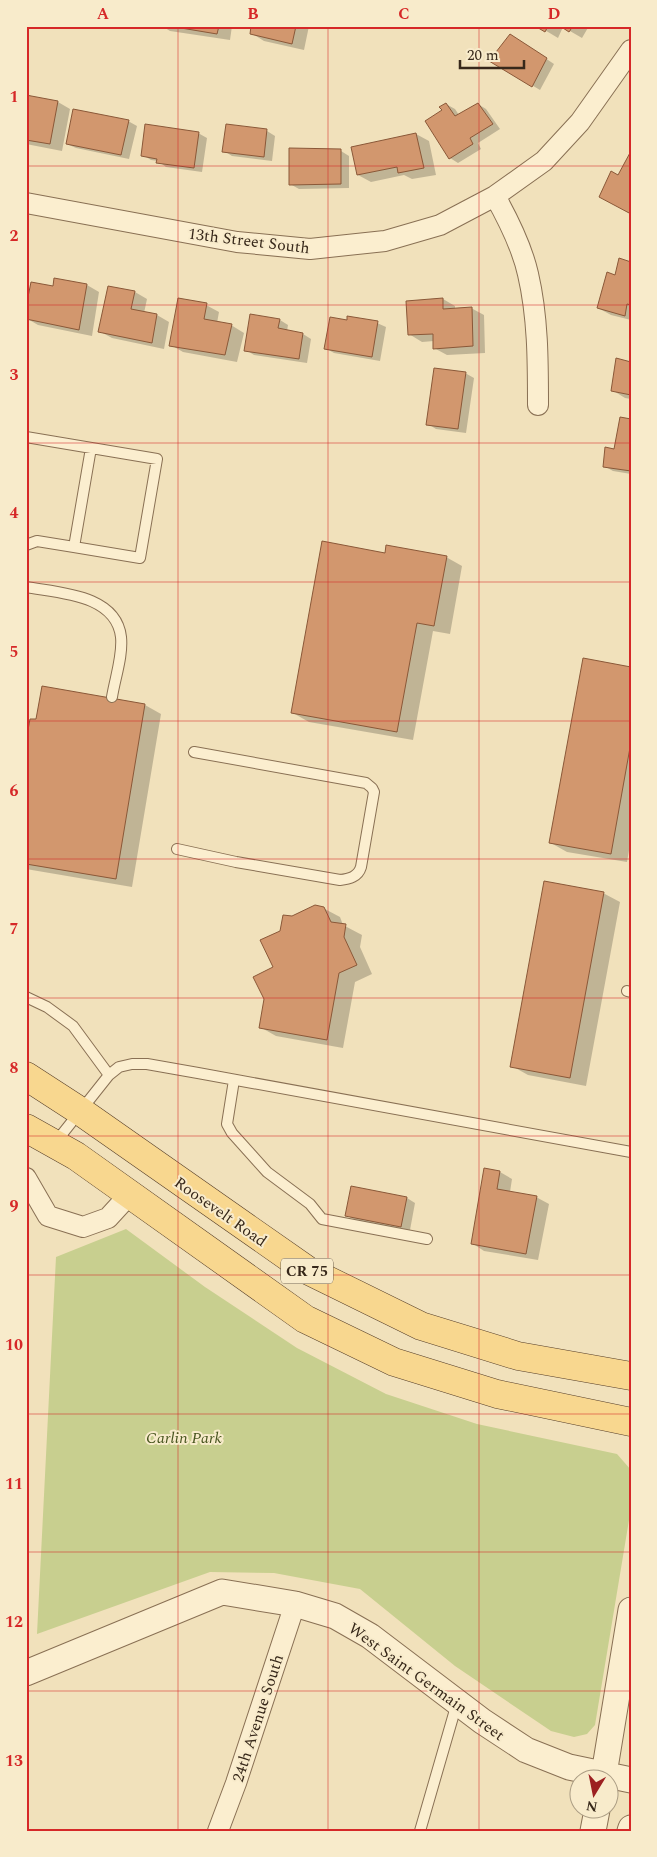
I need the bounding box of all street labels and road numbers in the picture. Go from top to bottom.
street label: 13th Street South [187,222,311,260]
street label: Roosevelt Road [169,1171,272,1253]
road number: CR 75 [281,1258,333,1284]
street label: West Saint Germain Street [343,1617,510,1747]
street label: 24th Avenue South [226,1651,290,1785]

